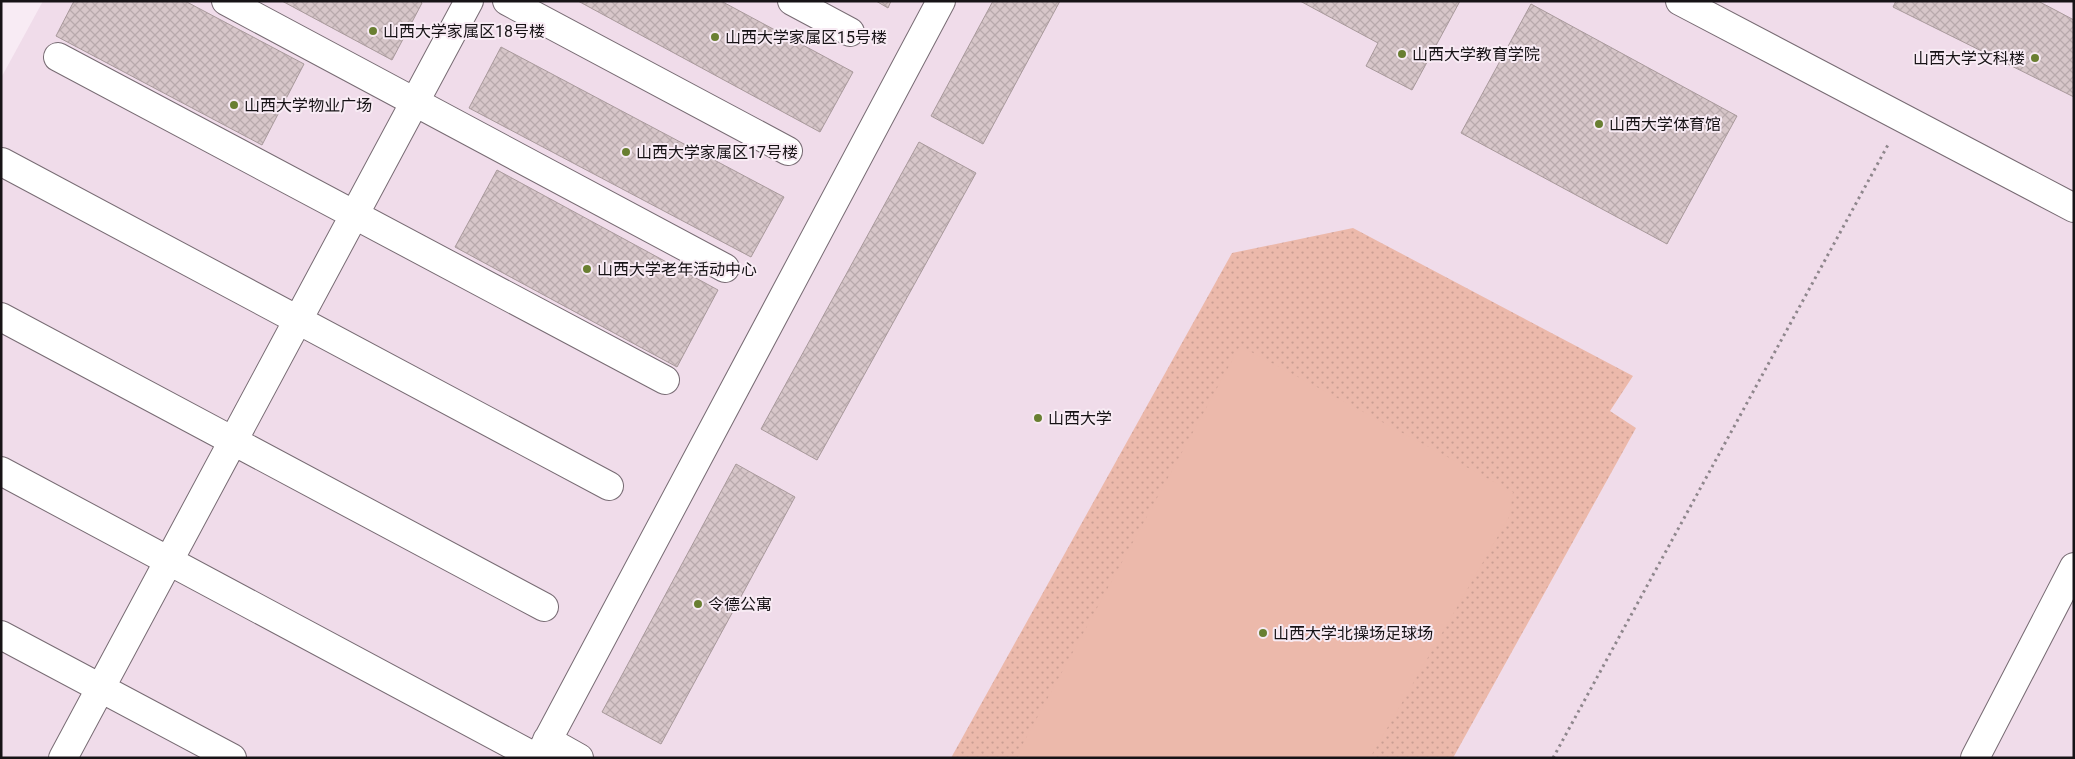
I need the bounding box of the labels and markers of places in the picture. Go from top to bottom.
place label: 山西大学家属区18号楼 [383,22,545,41]
marker: 山西大学家属区18号楼 [367,25,379,37]
place label: 山西大学家属区15号楼 [725,28,887,47]
marker: 山西大学家属区15号楼 [709,31,721,43]
place label: 山西大学教育学院 [1412,45,1540,64]
marker: 山西大学教育学院 [1396,48,1408,60]
place label: 山西大学文科楼 [1913,49,2025,68]
marker: 山西大学文科楼 [2029,52,2041,64]
place label: 山西大学物业广场 [244,96,372,115]
marker: 山西大学物业广场 [228,99,240,111]
place label: 山西大学体育馆 [1609,115,1721,134]
marker: 山西大学体育馆 [1593,118,1605,130]
place label: 山西大学家属区17号楼 [636,143,798,162]
marker: 山西大学家属区17号楼 [620,146,632,158]
place label: 山西大学老年活动中心 [597,260,757,279]
marker: 山西大学老年活动中心 [581,263,593,275]
place label: 山西大学 [1048,409,1112,428]
marker: 山西大学 [1032,412,1044,424]
place label: 令德公寓 [708,595,772,614]
marker: 令德公寓 [692,598,704,610]
place label: 山西大学北操场足球场 [1273,624,1433,643]
marker: 山西大学北操场足球场 [1257,627,1269,639]

